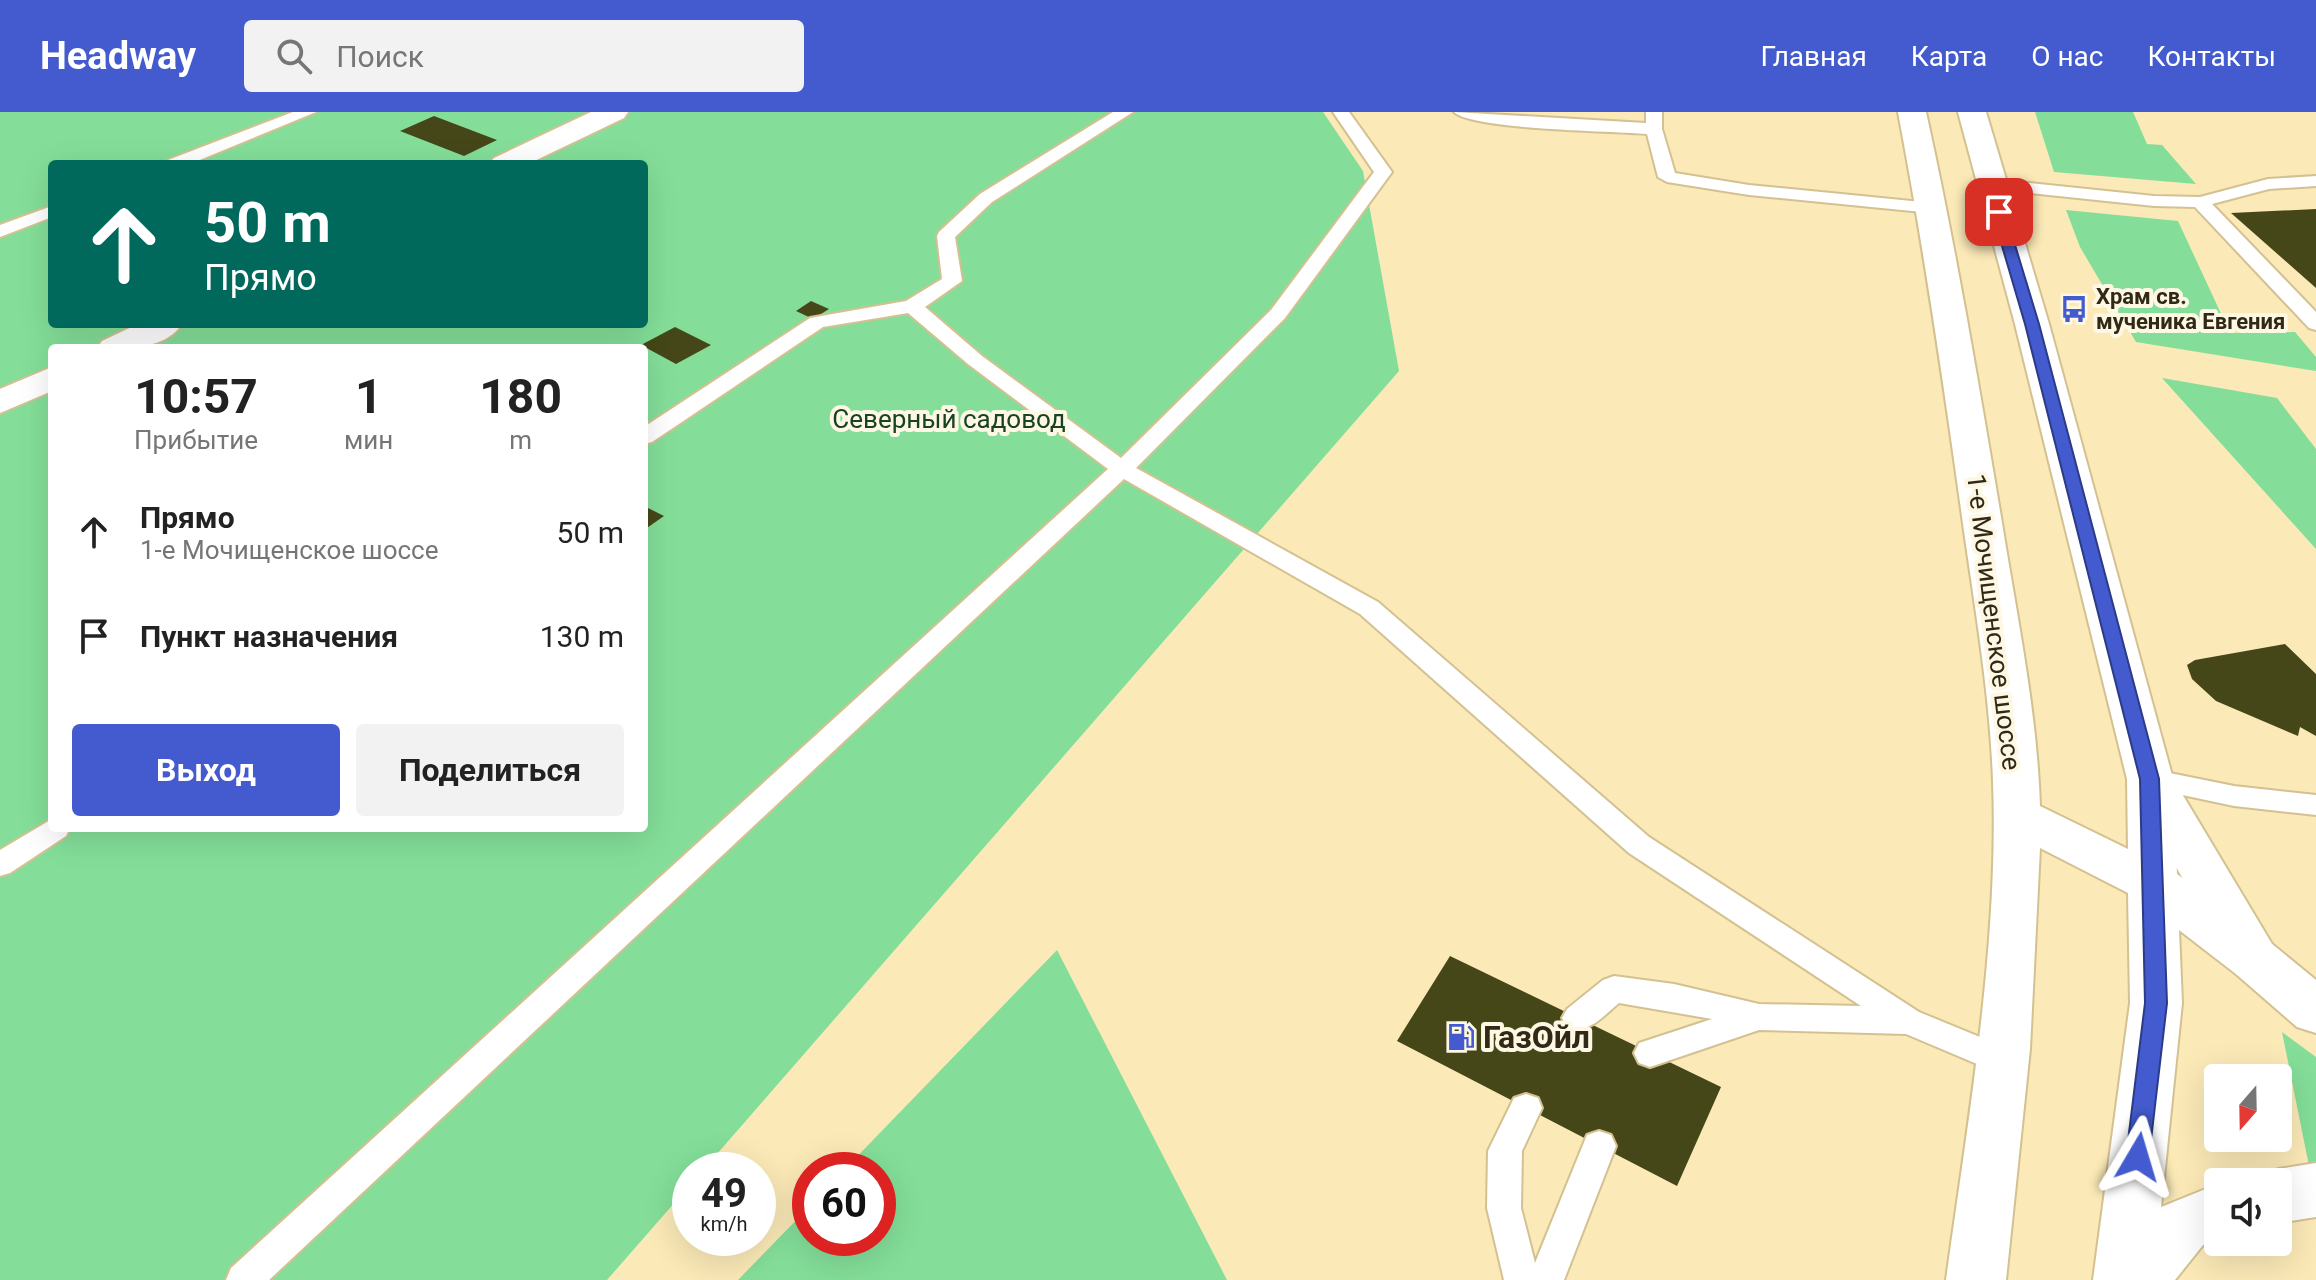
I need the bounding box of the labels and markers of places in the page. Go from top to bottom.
pin [1965,178,2033,246]
place label: Храм св. мученика Евгения [2096,284,2285,334]
bus stop icon: Храм св. мученика Евгения [2059,294,2089,324]
place label: ГазОйл [1483,1018,1590,1056]
fuel station icon: ГазОйл [1446,1022,1476,1052]

